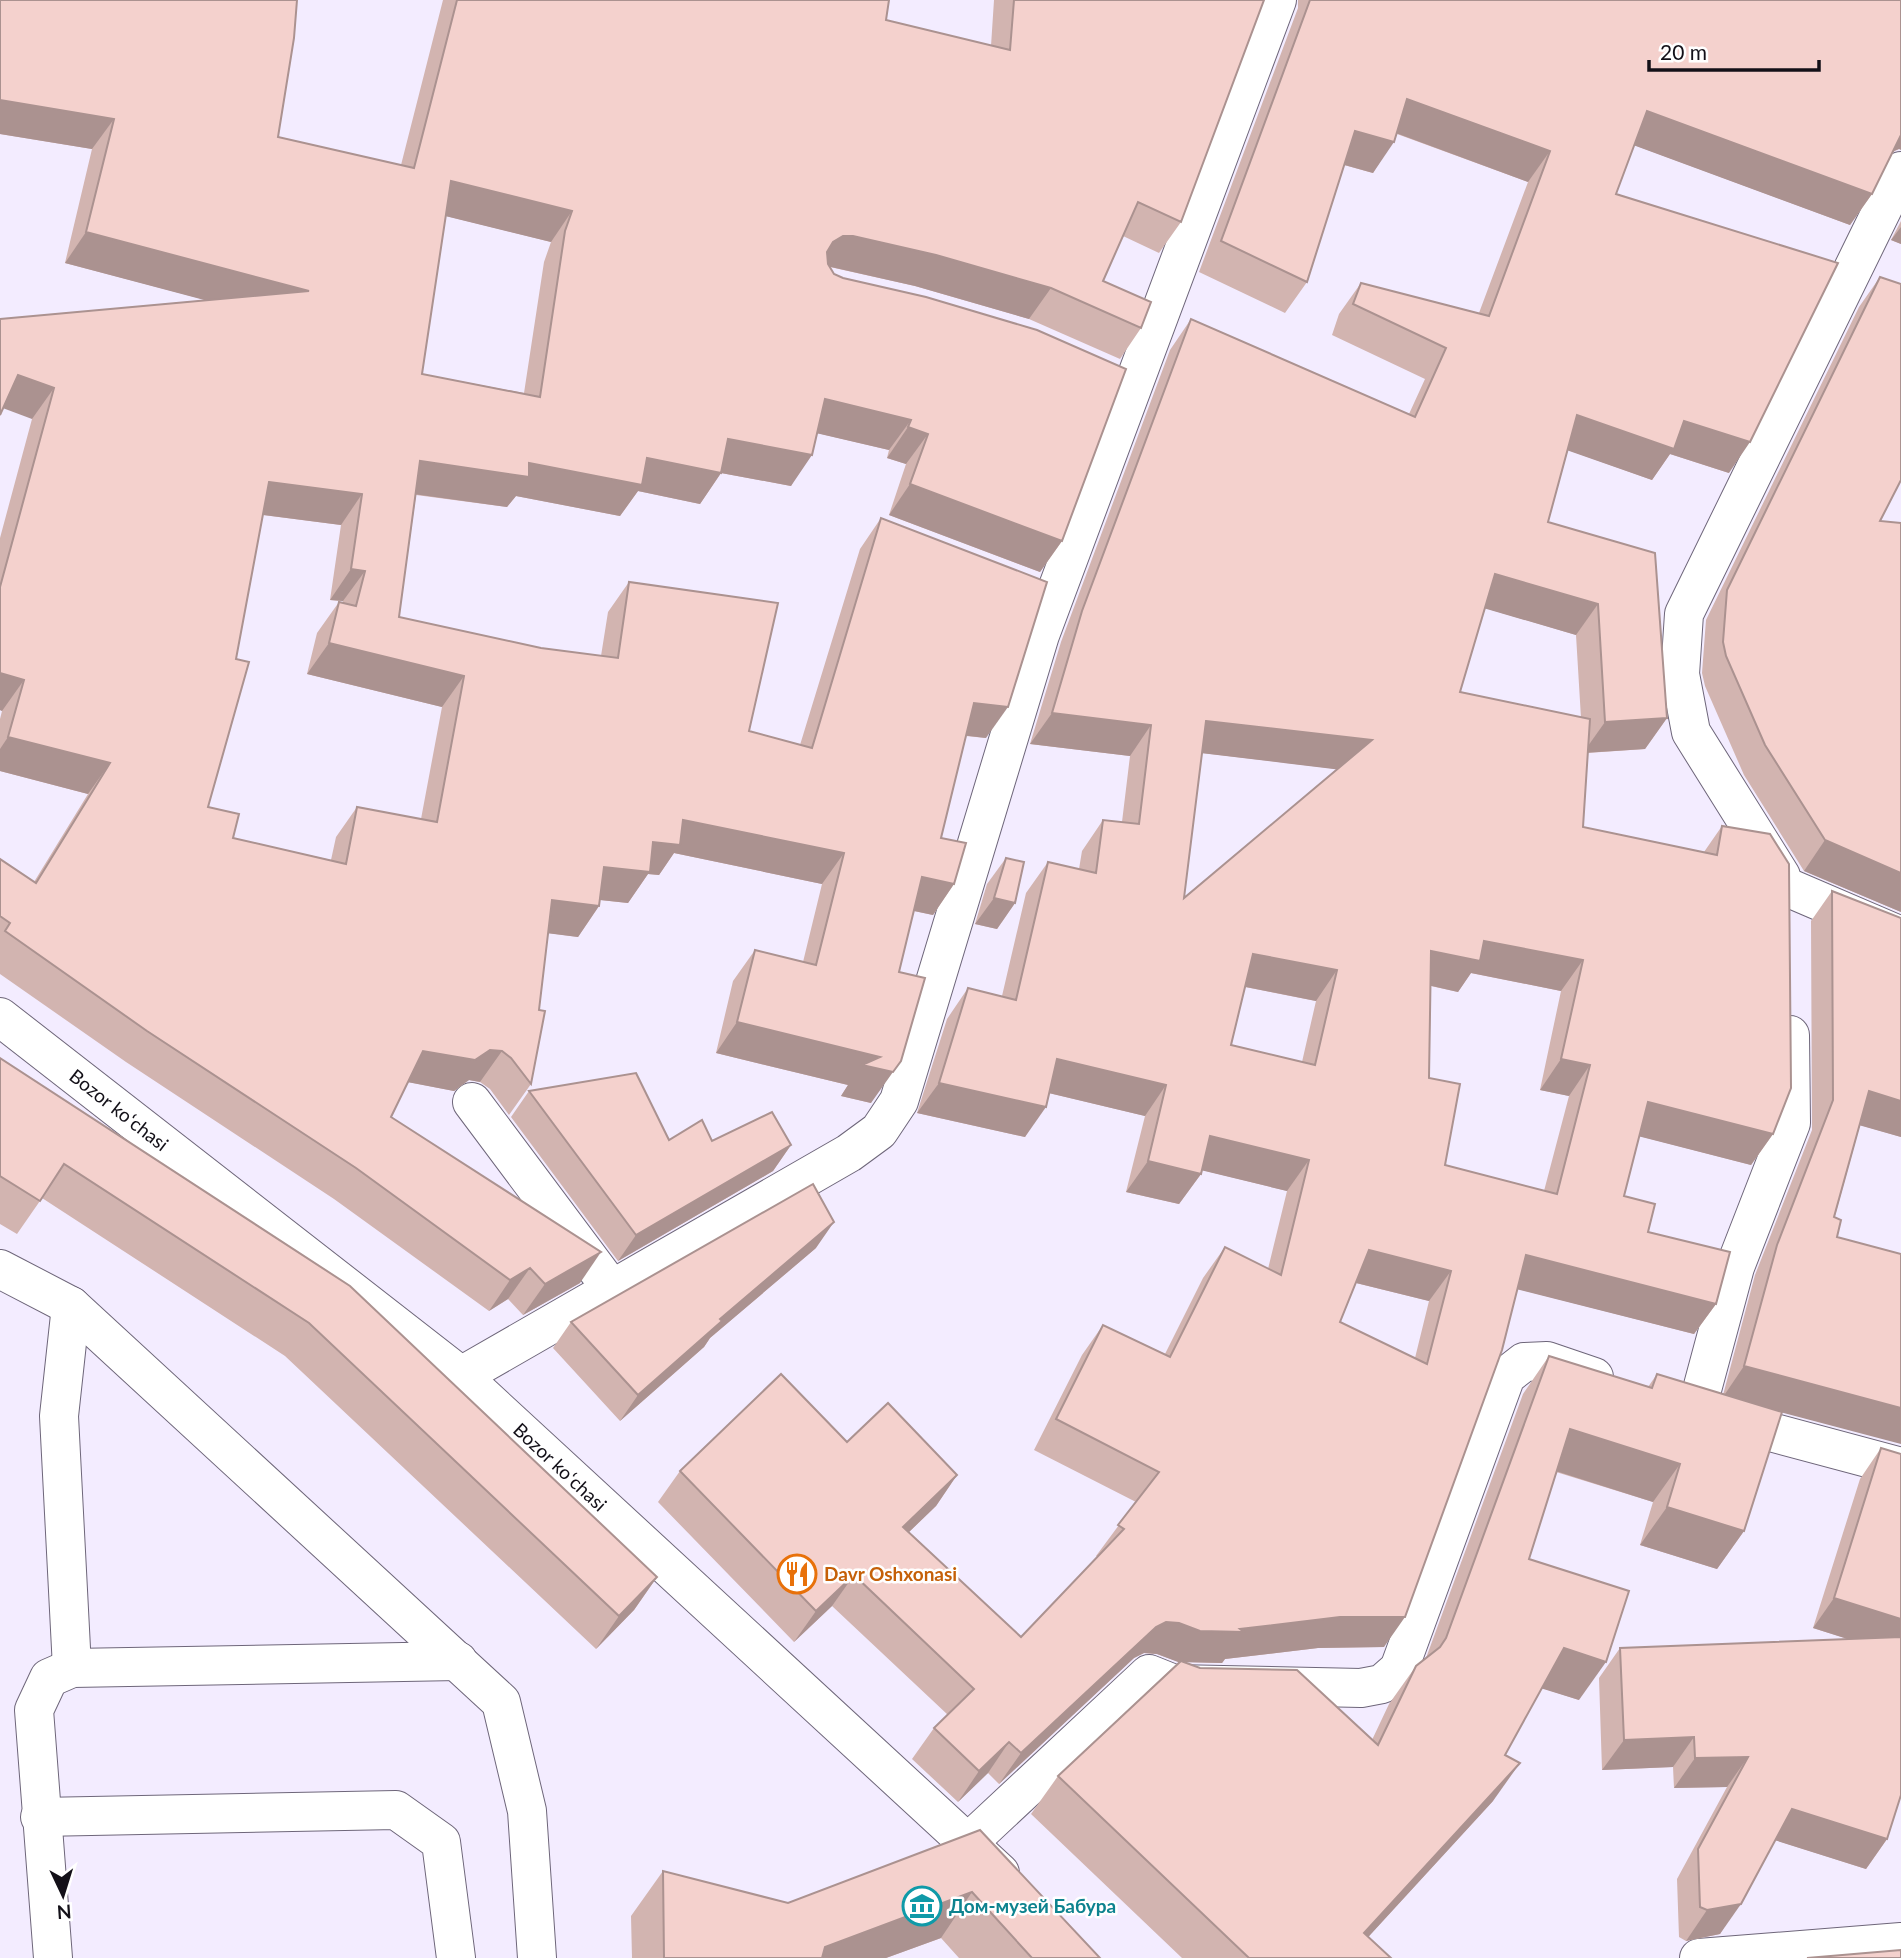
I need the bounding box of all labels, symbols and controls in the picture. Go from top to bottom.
scale bar [1649,28,1819,72]
text: 20 m [1660,39,1707,64]
street label: Bozor koʻchasi [65,1064,173,1155]
street label: Bozor koʻchasi [509,1418,612,1516]
restaurant icon: Davr Oshxonasi [776,1553,818,1595]
place label: Davr Oshxonasi [824,1562,957,1585]
north arrow [28,1860,98,1930]
museum icon: Дом-музей Бабура [901,1885,943,1927]
place label: Дом-музей Бабура [949,1894,1116,1917]
text: N [56,1900,72,1924]

